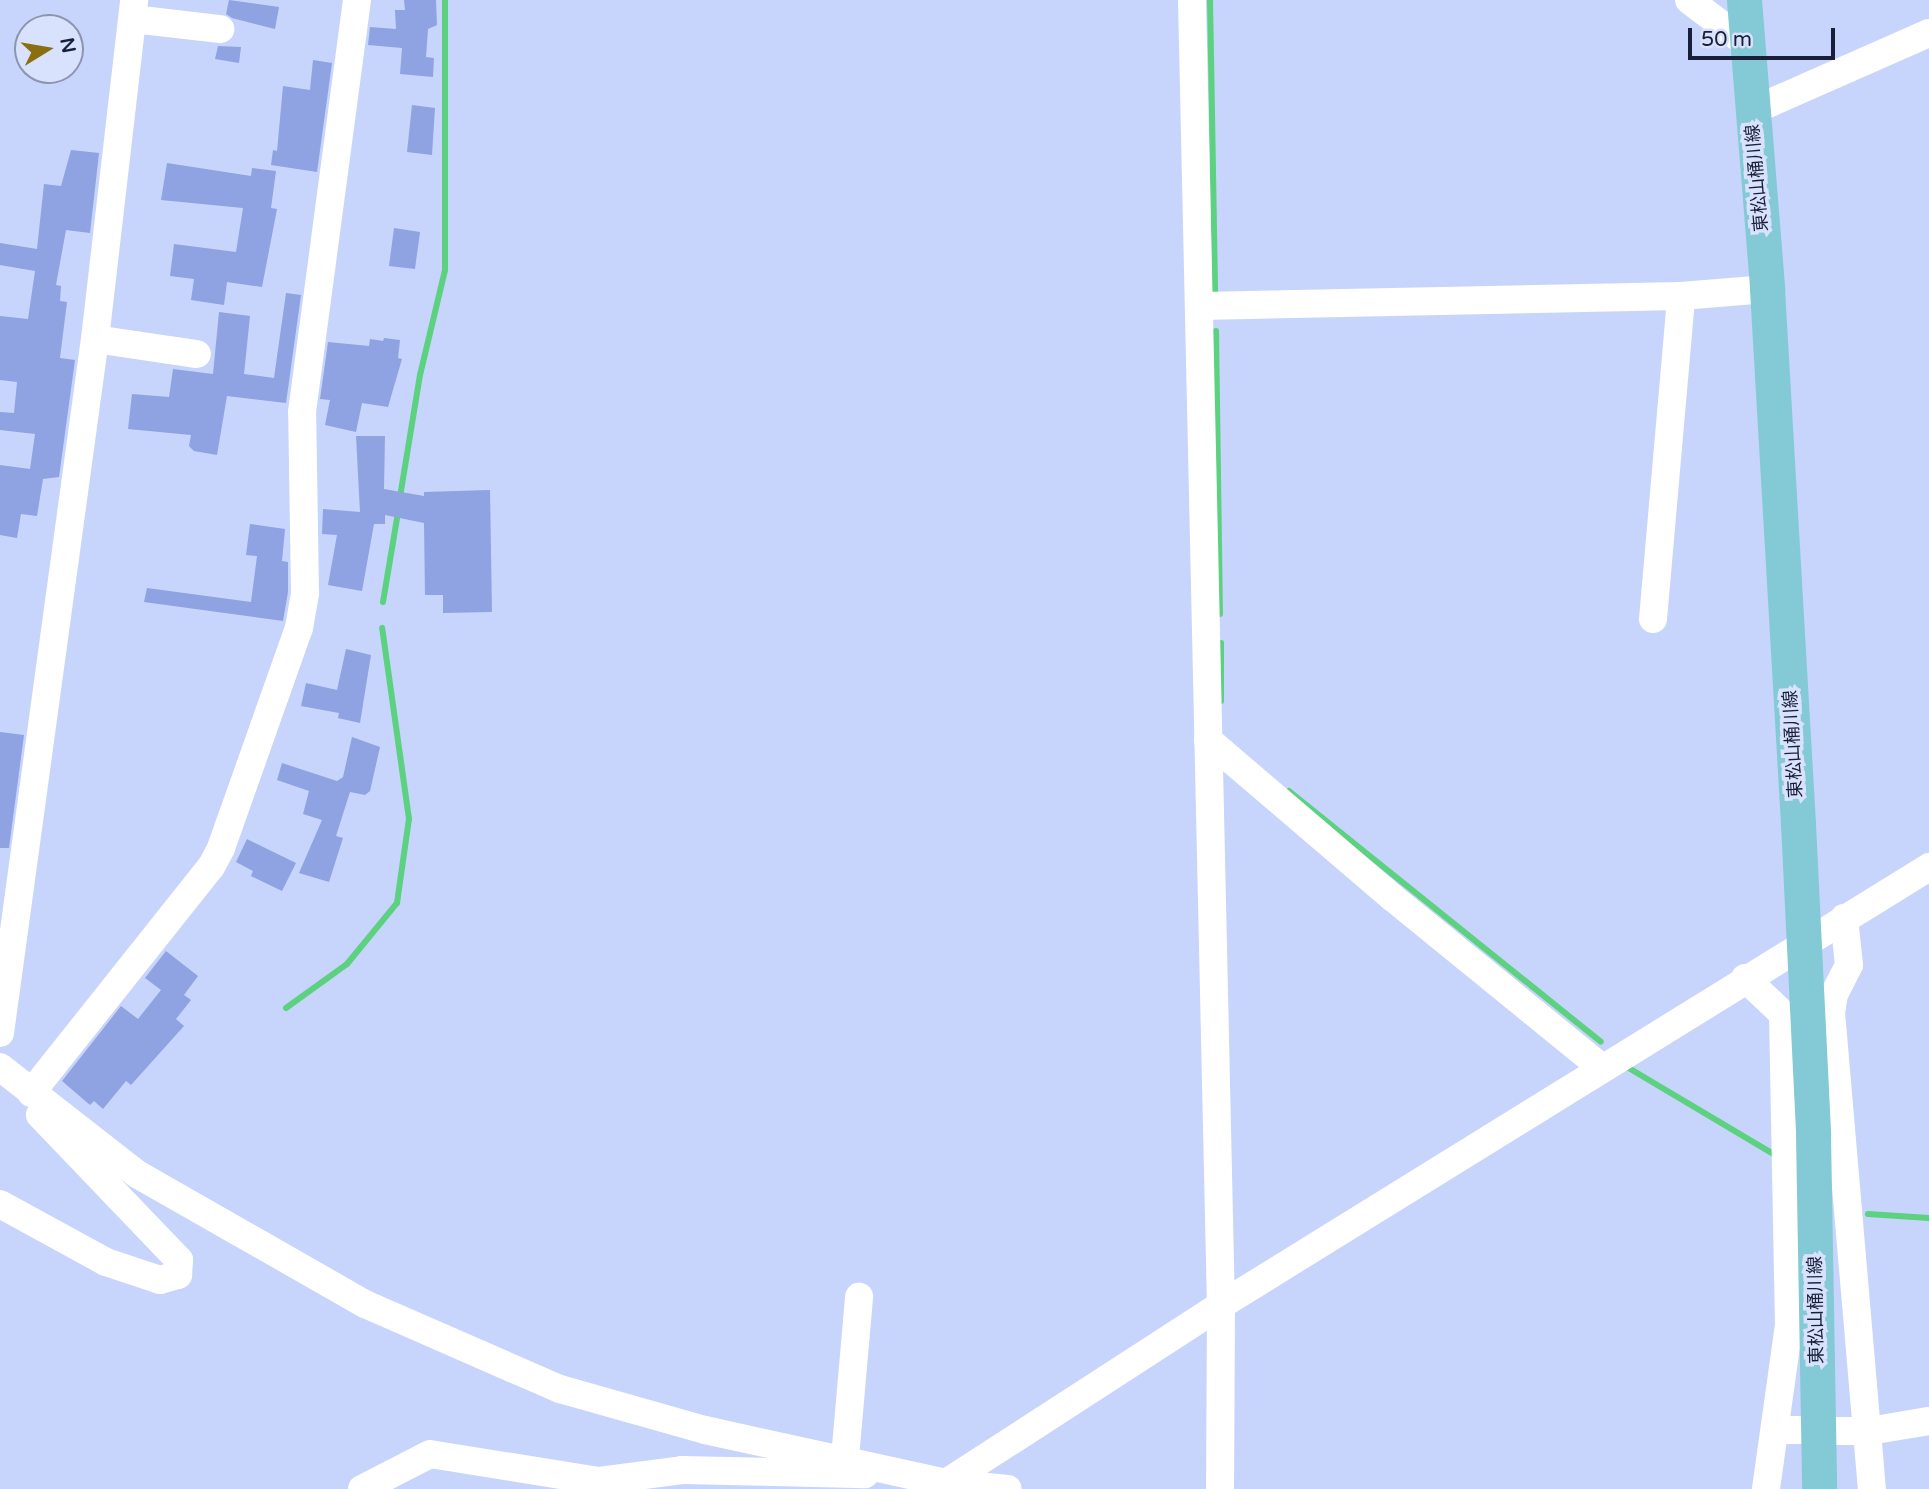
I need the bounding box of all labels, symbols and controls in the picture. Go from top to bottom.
north arrow [14,14,84,84]
scale bar [1691,14,1838,58]
text: 50 m [1701,27,1752,52]
text: N [55,36,80,55]
street label: 東松山桶川線 [1742,123,1772,233]
street label: 東松山桶川線 [1779,690,1807,798]
street label: 東松山桶川線 [1804,1256,1828,1364]

